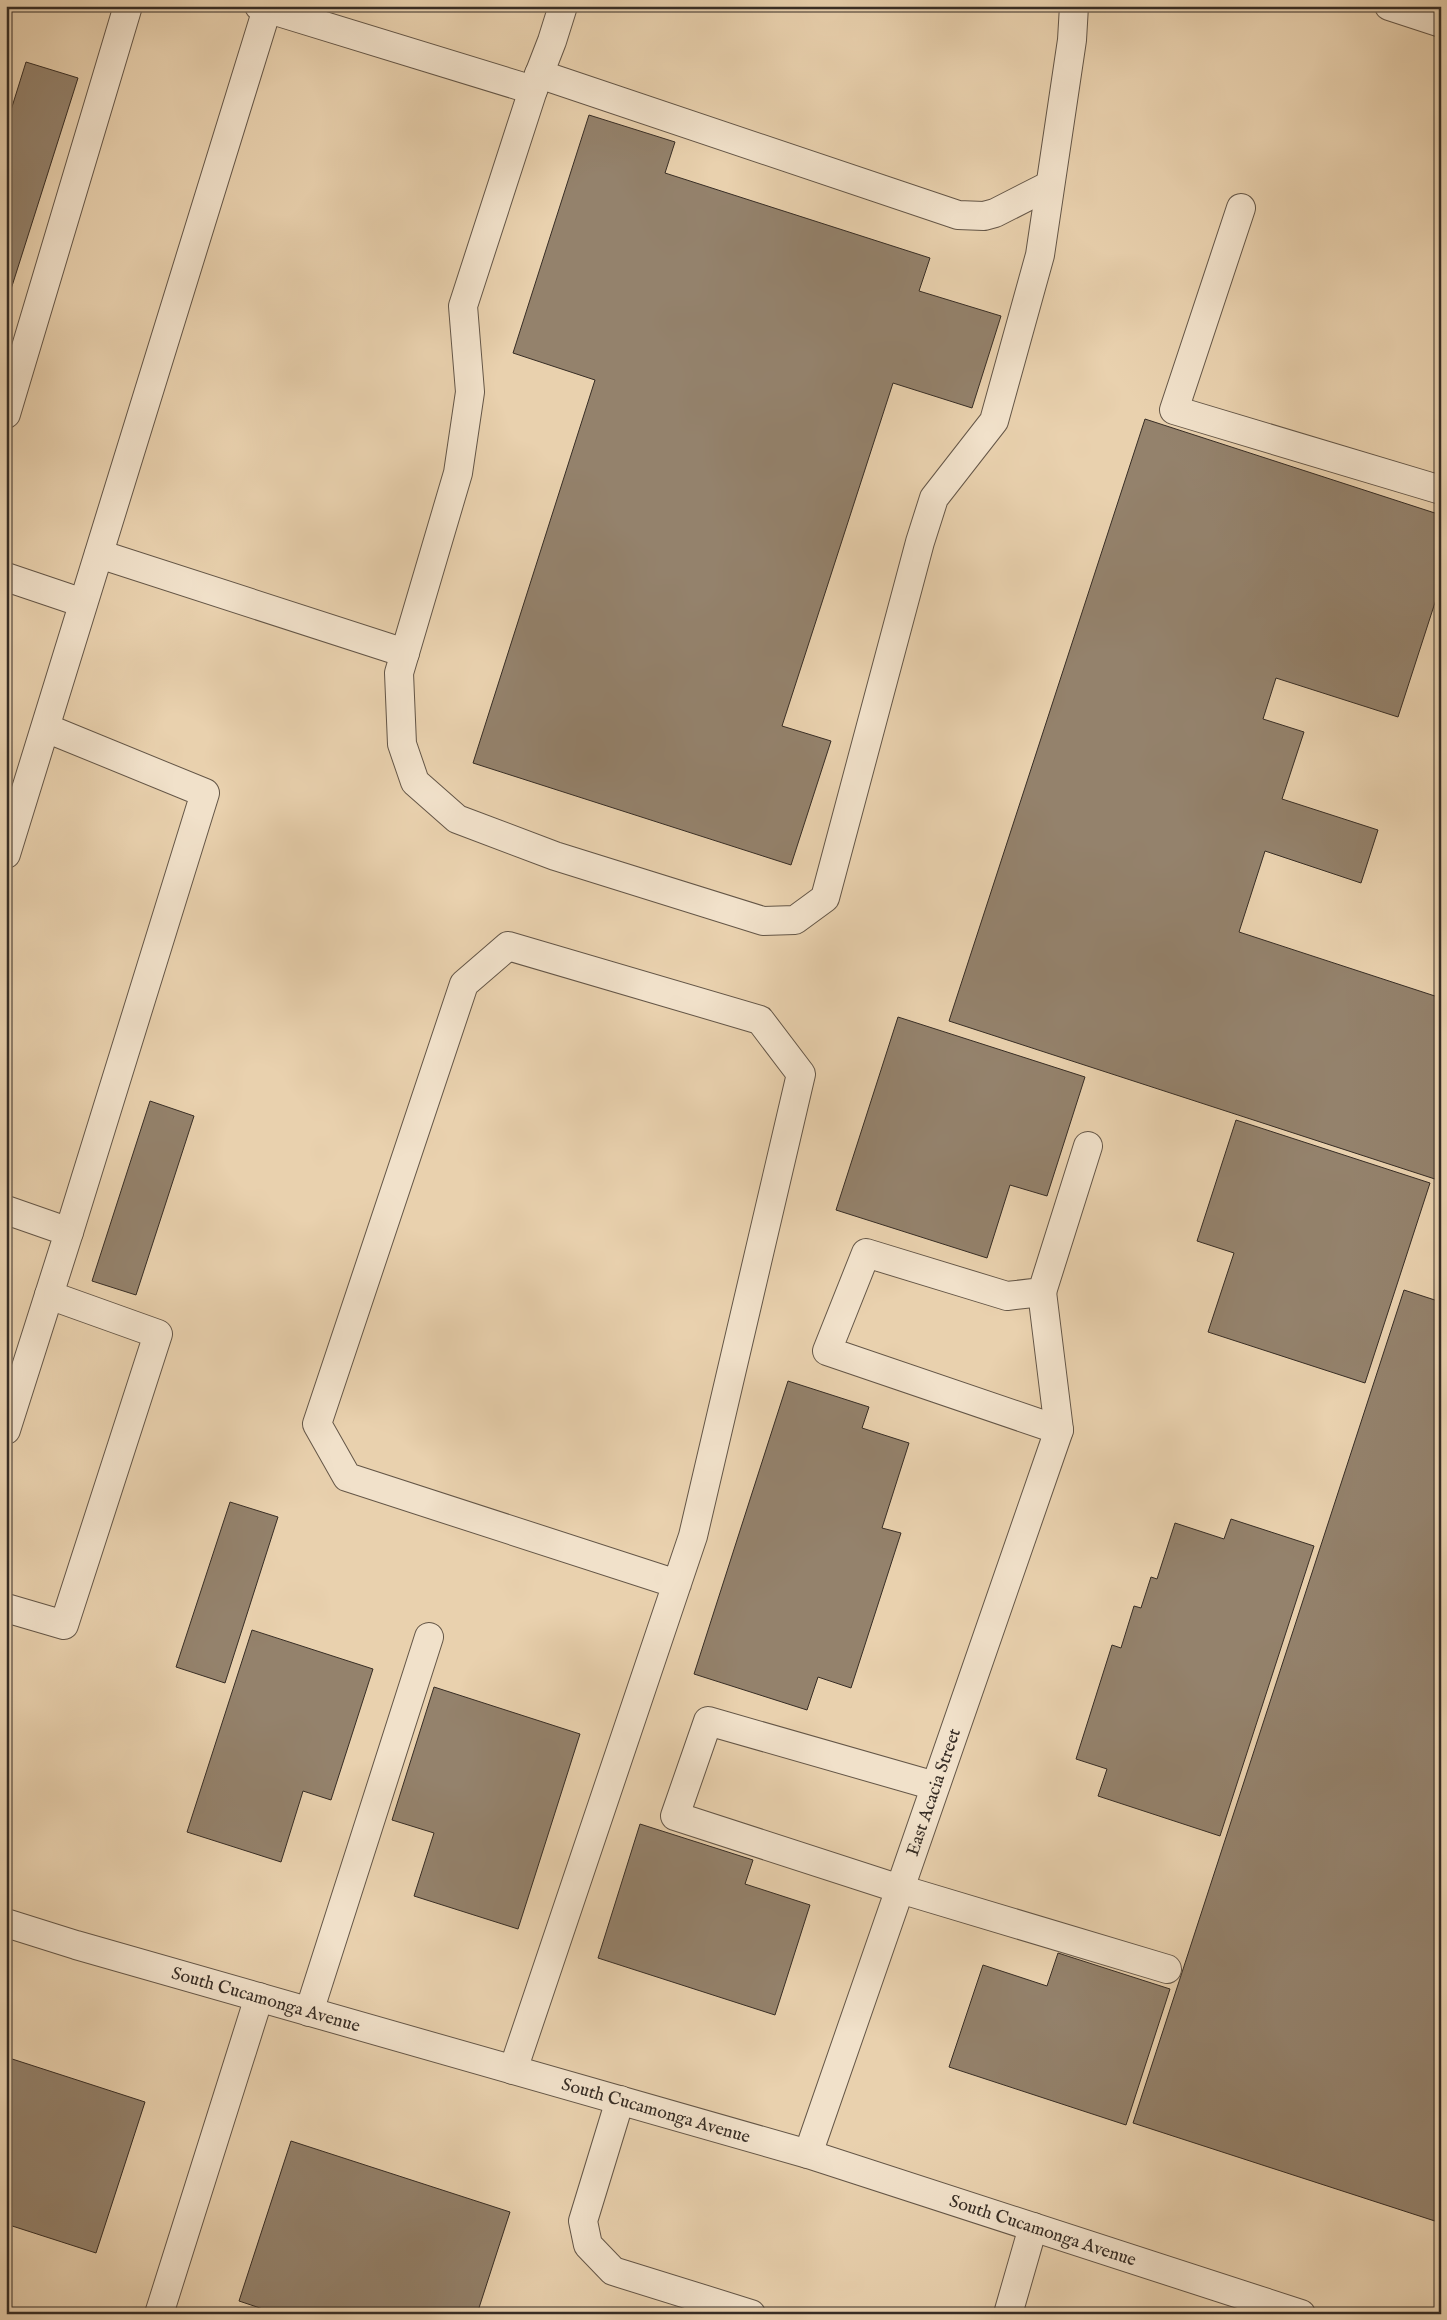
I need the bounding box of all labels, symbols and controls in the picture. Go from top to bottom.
street label: East Acacia Street [902,1726,967,1859]
street label: South Cucamonga Avenue [169,1962,363,2038]
street label: South Cucamonga Avenue [559,2073,753,2149]
street label: South Cucamonga Avenue [946,2190,1139,2273]

